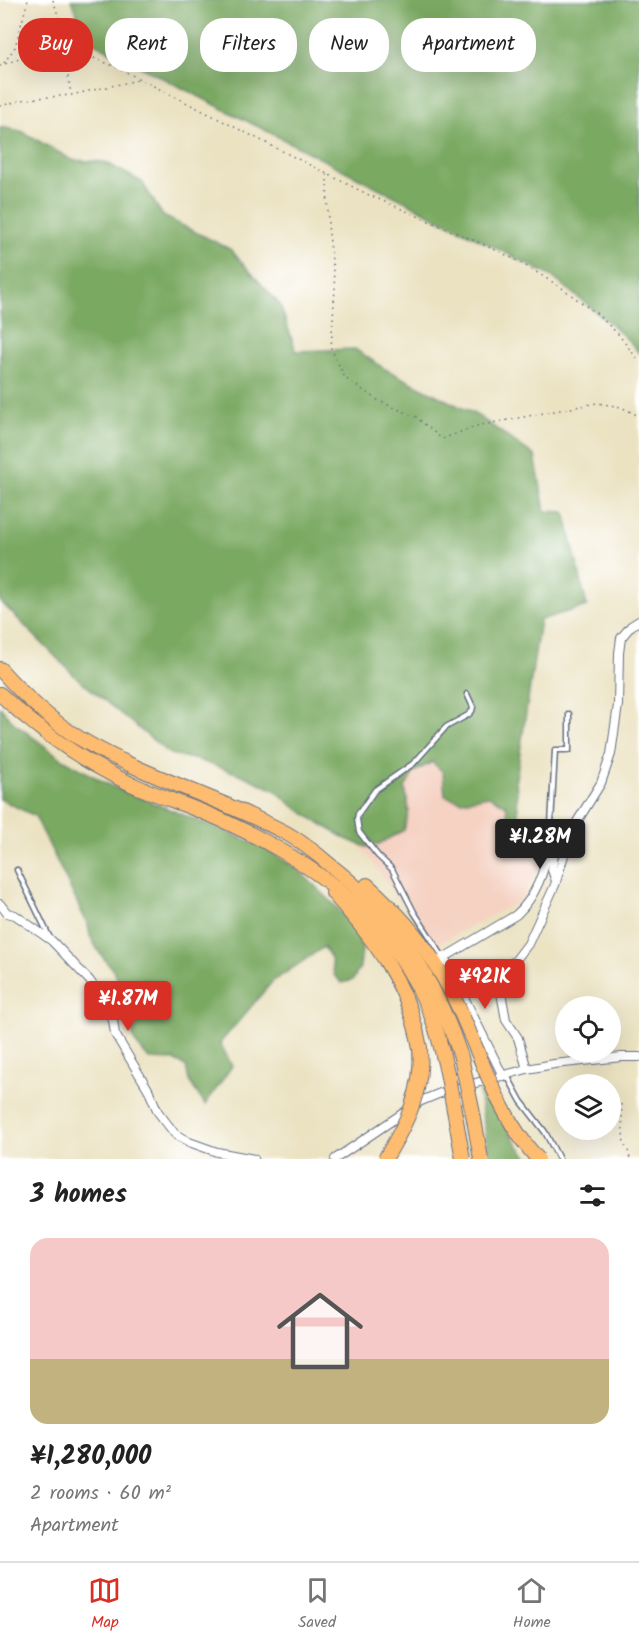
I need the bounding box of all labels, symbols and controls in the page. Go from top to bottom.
chip: Buy [18,18,93,72]
chip: Rent [105,18,188,72]
chip: Filters [200,18,297,72]
chip: New [309,18,389,72]
chip: Apartment [401,18,536,72]
pin: ¥1.28M [491,819,589,870]
text: ¥1.28M [509,822,571,854]
pin: ¥921K [443,959,527,1010]
text: ¥921K [459,962,511,994]
pin: ¥1.87M [79,981,177,1032]
text: ¥1.87M [98,984,158,1016]
map controls [555,996,621,1140]
button: locate [555,996,621,1062]
button: layers [555,1074,621,1140]
text: 3 homes [30,1174,127,1216]
icon: filters [576,1179,609,1212]
icon: home [266,1277,374,1385]
text: ¥1,280,000 [30,1436,151,1478]
text: 2 rooms · 60 m² [30,1478,171,1510]
text: Apartment [30,1510,119,1542]
tab: Map [88,1574,121,1635]
tab: Saved [298,1574,336,1635]
tab: Home [513,1574,551,1635]

